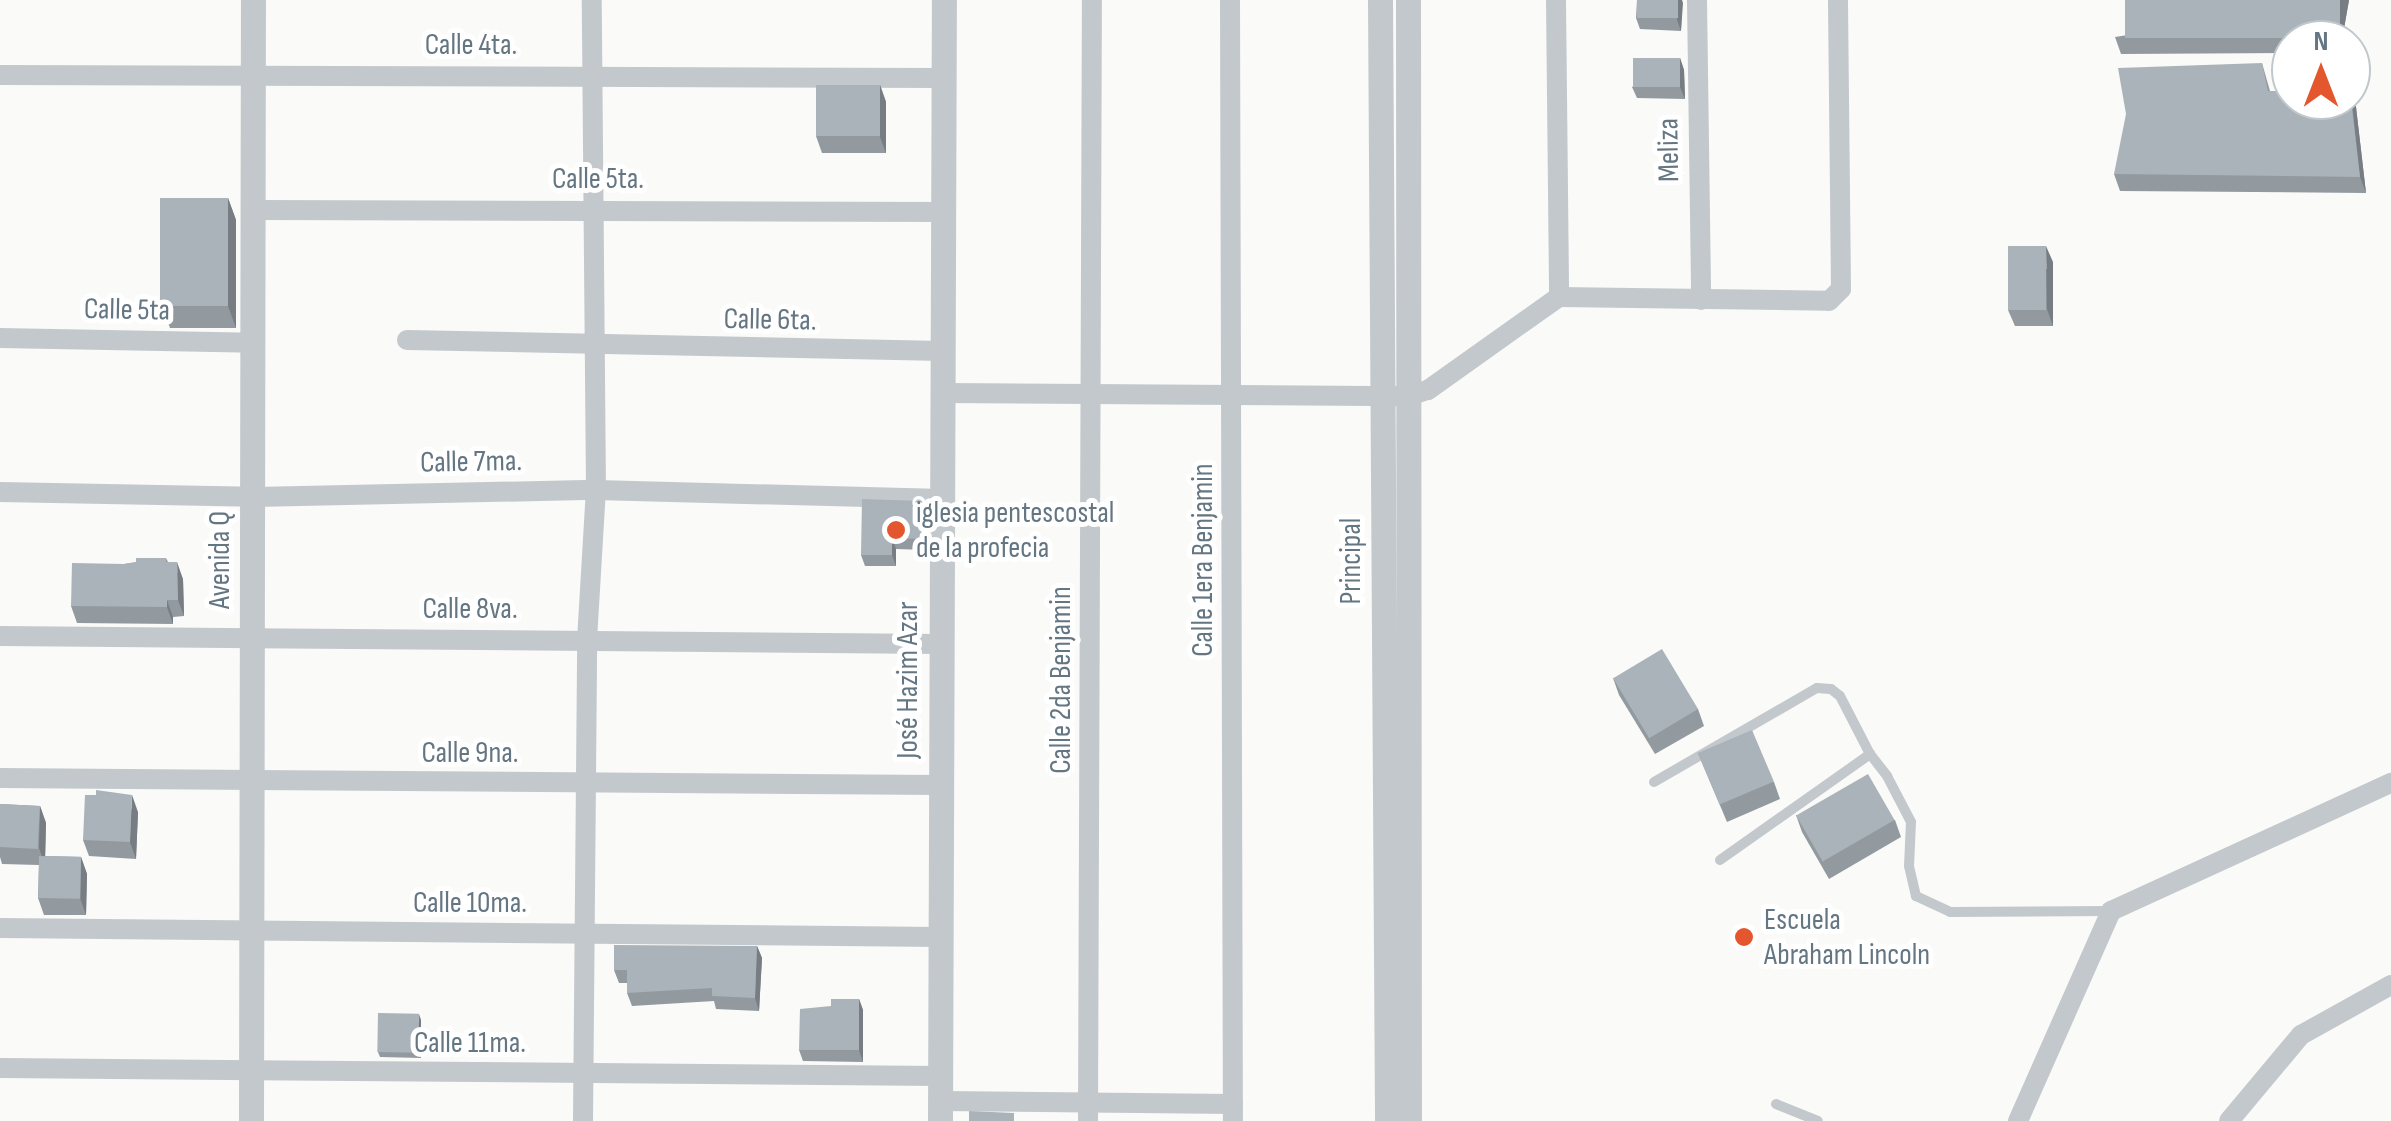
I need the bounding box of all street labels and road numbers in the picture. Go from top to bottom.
street label: Calle 4ta. [425,27,517,63]
street label: Meliza [1650,118,1688,182]
street label: Calle 5ta. [552,161,644,197]
street label: Calle 5ta [84,291,170,329]
street label: Calle 6ta. [723,301,817,339]
street label: Calle 7ma. [420,443,522,481]
street label: Calle 1era Benjamin [1185,463,1221,657]
street label: Avenida Q [202,511,238,609]
street label: Principal [1333,518,1369,604]
street label: Calle 2da Benjamin [1043,586,1079,774]
street label: Calle 8va. [422,591,518,627]
street label: José Hazim Azar [890,601,926,759]
street label: Calle 9na. [422,735,518,771]
street label: Calle 10ma. [413,885,527,921]
street label: Calle 11ma. [414,1025,526,1061]

